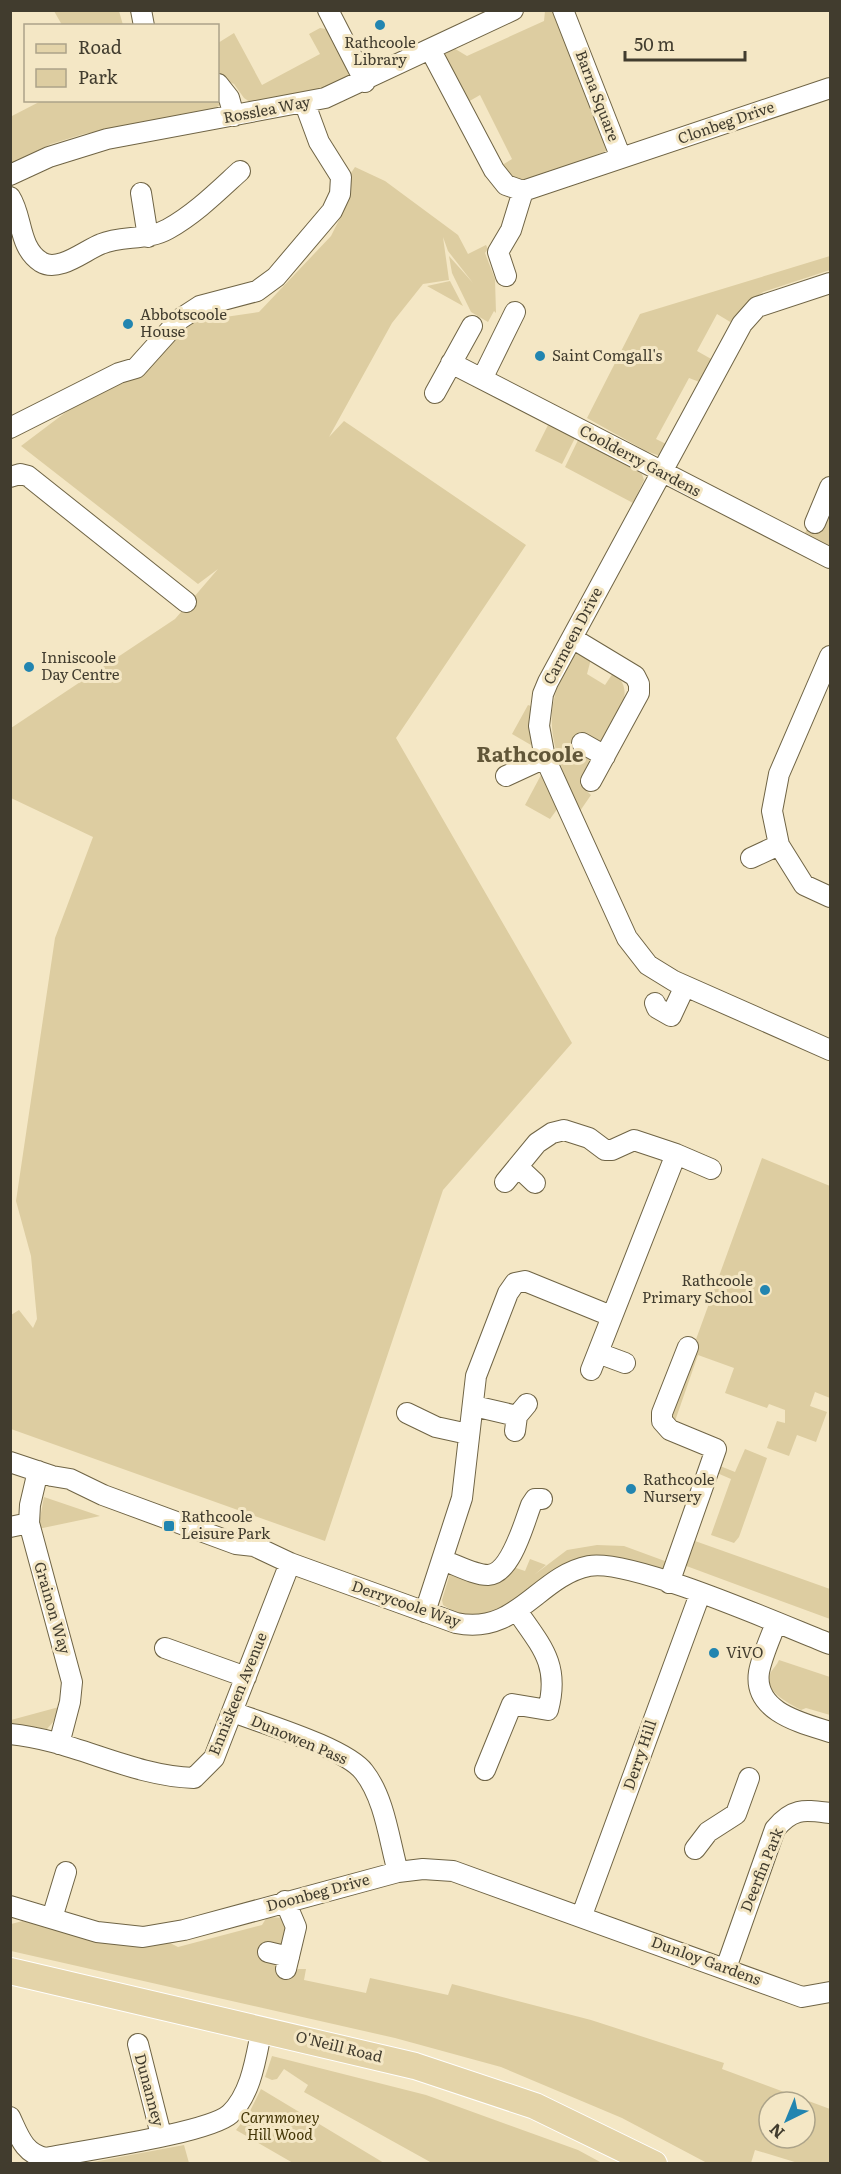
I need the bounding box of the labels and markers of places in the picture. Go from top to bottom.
marker: Rathcoole Library [373,18,387,32]
place label: Rathcoole Library [344,30,416,70]
place label: Abbotscoole House [140,302,227,342]
marker: Abbotscoole House [121,317,135,331]
place label: Saint Comgall's [552,343,663,366]
marker: Saint Comgall's [533,349,547,363]
place label: Inniscoole Day Centre [41,645,120,685]
marker: Inniscoole Day Centre [22,660,36,674]
place label: Rathcoole Primary School [642,1268,753,1308]
marker: Rathcoole Primary School [758,1283,772,1297]
place label: Rathcoole Nursery [643,1467,715,1507]
marker: Rathcoole Nursery [624,1482,638,1496]
place label: Rathcoole Leisure Park [181,1504,271,1544]
marker: Rathcoole Leisure Park [162,1519,176,1533]
place label: ViVO [726,1640,763,1663]
marker: ViVO [707,1646,721,1660]

